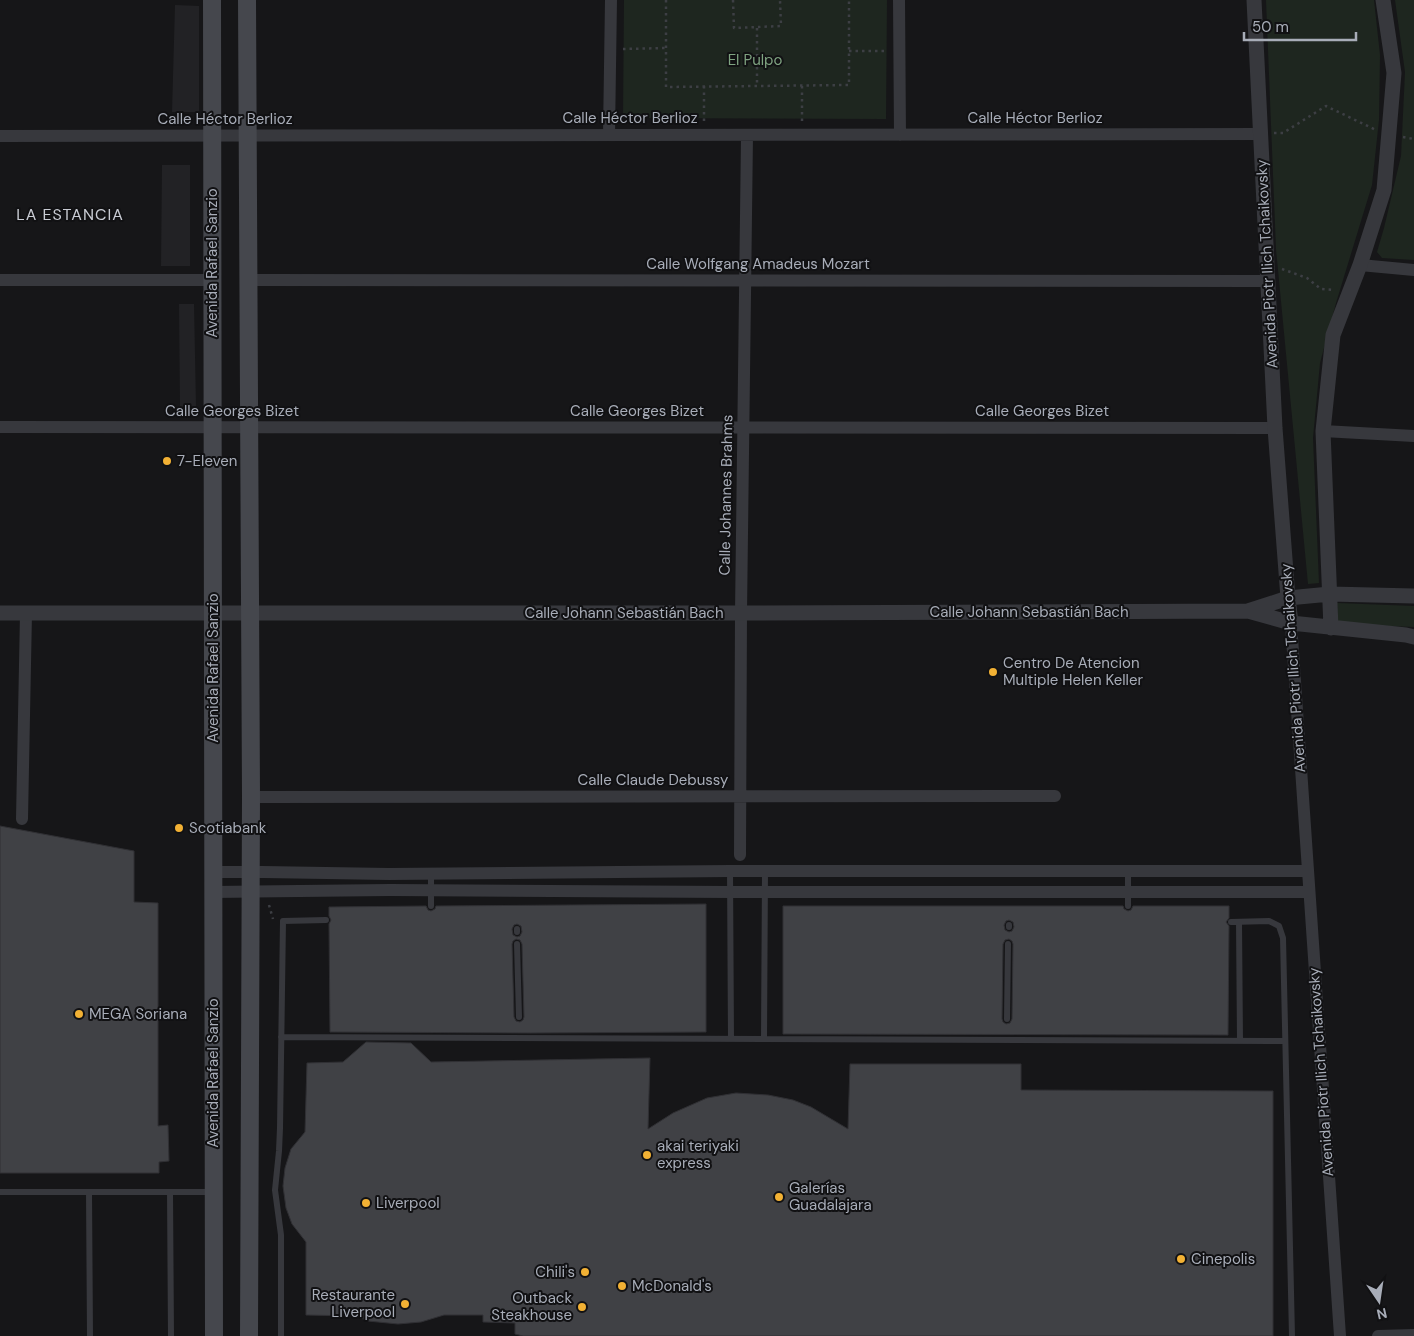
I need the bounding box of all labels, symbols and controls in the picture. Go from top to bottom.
scale bar [1244,10,1356,42]
text: 50 m [1252,17,1289,37]
park label: El Pulpo [728,50,782,70]
street label: Calle Héctor Berlioz [562,108,698,128]
street label: Calle Héctor Berlioz [967,108,1103,128]
street label: Calle Héctor Berlioz [157,109,293,129]
street label: Avenida Piotr Ilich Tchaikovsky [1251,158,1282,369]
street label: Avenida Rafael Sanzio [202,188,222,338]
district label: LA ESTANCIA [16,204,124,225]
street label: Calle Wolfgang Amadeus Mozart [646,254,870,274]
street label: Calle Georges Bizet [165,401,299,421]
street label: Calle Georges Bizet [570,401,704,421]
street label: Calle Georges Bizet [975,401,1109,421]
street label: Calle Johannes Brahms [715,414,737,576]
place label: 7-Eleven [177,451,237,471]
marker: 7-Eleven [161,455,173,467]
street label: Avenida Piotr Ilich Tchaikovsky [1276,562,1310,773]
street label: Avenida Rafael Sanzio [203,593,223,743]
street label: Calle Johann Sebastián Bach [929,602,1129,622]
street label: Calle Johann Sebastián Bach [524,603,724,623]
place label: Centro De Atencion Multiple Helen Keller [1003,653,1143,690]
marker: Centro De Atencion Multiple Helen Keller [987,666,999,678]
street label: Calle Claude Debussy [578,770,729,790]
place label: Scotiabank [189,818,267,838]
marker: Scotiabank [173,822,185,834]
street label: Avenida Piotr Ilich Tchaikovsky [1304,966,1338,1177]
street label: Avenida Rafael Sanzio [203,998,223,1148]
place label: MEGA Soriana [89,1004,187,1024]
marker: MEGA Soriana [73,1008,85,1020]
place label: akai teriyaki express [657,1136,739,1173]
marker: akai teriyaki express [641,1149,653,1161]
place label: Galerías Guadalajara [789,1178,872,1215]
marker: Galerías Guadalajara [773,1191,785,1203]
place label: Liverpool [376,1193,440,1213]
marker: Liverpool [360,1197,372,1209]
place label: Cinepolis [1191,1249,1255,1269]
marker: Cinepolis [1175,1253,1187,1265]
place label: Chili's [535,1262,575,1282]
marker: Chili's [579,1266,591,1278]
place label: McDonald's [632,1276,712,1296]
north arrow [1354,1276,1404,1326]
marker: McDonald's [616,1280,628,1292]
place label: Restaurante Liverpool [312,1285,395,1322]
place label: Outback Steakhouse [491,1288,572,1325]
marker: Restaurante Liverpool [399,1298,411,1310]
marker: Outback Steakhouse [576,1301,588,1313]
text: N [1375,1304,1389,1324]

